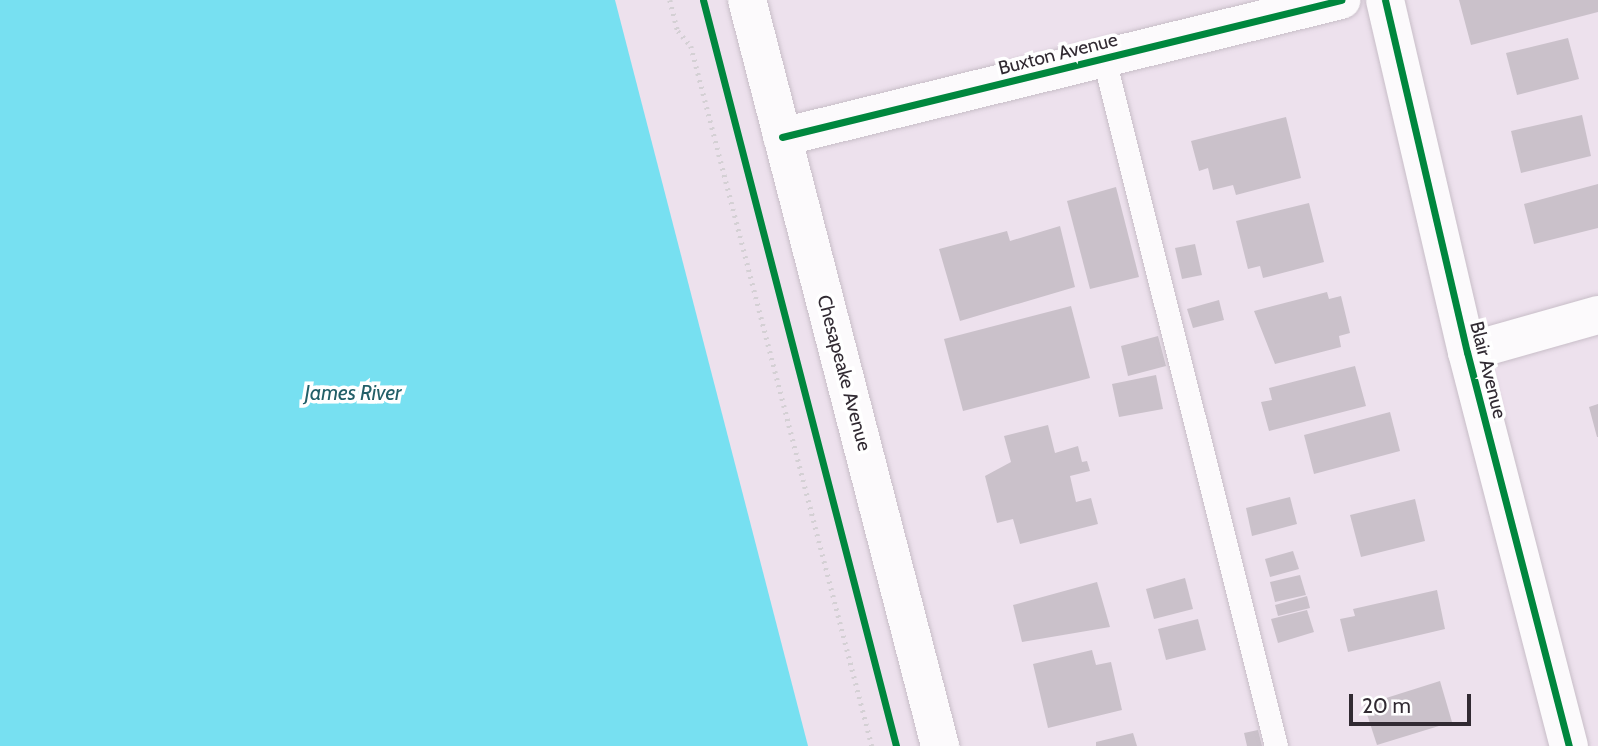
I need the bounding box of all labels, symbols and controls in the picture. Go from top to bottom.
street label: Buxton Avenue [996,28,1120,80]
street label: Chesapeake Avenue [812,293,876,453]
street label: Blair Avenue [1465,319,1511,421]
water label: James River [305,380,401,406]
scale bar [1353,680,1476,724]
text: 20 m [1362,693,1411,718]

